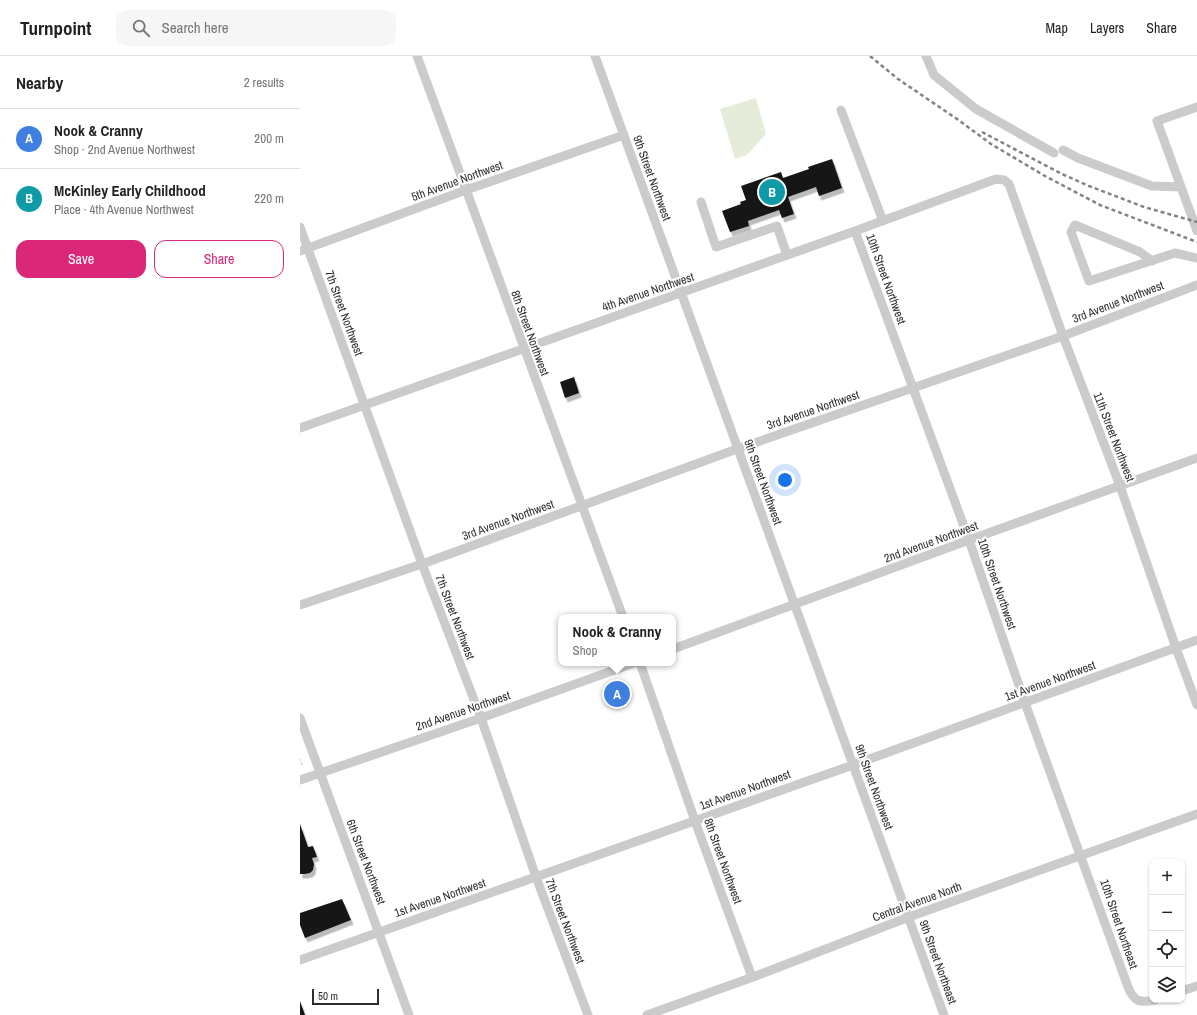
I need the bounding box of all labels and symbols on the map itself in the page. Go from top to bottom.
street label: 9th Street Northwest [629,133,675,223]
street label: 5th Avenue Northwest [409,157,505,205]
pin: B [759,177,785,207]
street label: 10th Street Northwest [862,232,910,327]
street label: 7th Street Northwest [321,268,367,358]
street label: 4th Avenue Northwest [600,269,696,315]
street label: 3rd Avenue Northwest [1070,277,1166,327]
street label: 8th Street Northwest [507,288,553,378]
street label: 3rd Avenue Northwest [765,387,862,433]
street label: 11th Street Northwest [1090,390,1138,484]
street label: 9th Street Northwest [740,437,786,527]
your location [775,470,795,490]
street label: 3rd Avenue Northwest [460,496,556,544]
street label: 2nd Avenue Northwest [882,517,980,566]
street label: 10th Street Northwest [974,536,1020,632]
street label: 7th Street Northwest [431,572,479,662]
street label: 1st Avenue Northwest [1002,657,1098,705]
pin: A [604,679,630,709]
street label: 2nd Avenue Northwest [414,687,513,735]
street label: 9th Street Northwest [851,742,897,832]
street label: 1st Avenue Northwest [697,766,793,814]
street label: 8th Street Northwest [700,816,746,906]
street label: 6th Street Northwest [342,817,390,907]
street label: 1st Avenue Northwest [392,875,488,921]
street label: 7th Street Northwest [541,876,589,966]
street label: 10th Street Northeast [1096,877,1142,971]
street label: Central Avenue North [870,878,964,926]
street label: 9th Street Northeast [915,918,961,1006]
scale bar [312,987,379,1006]

